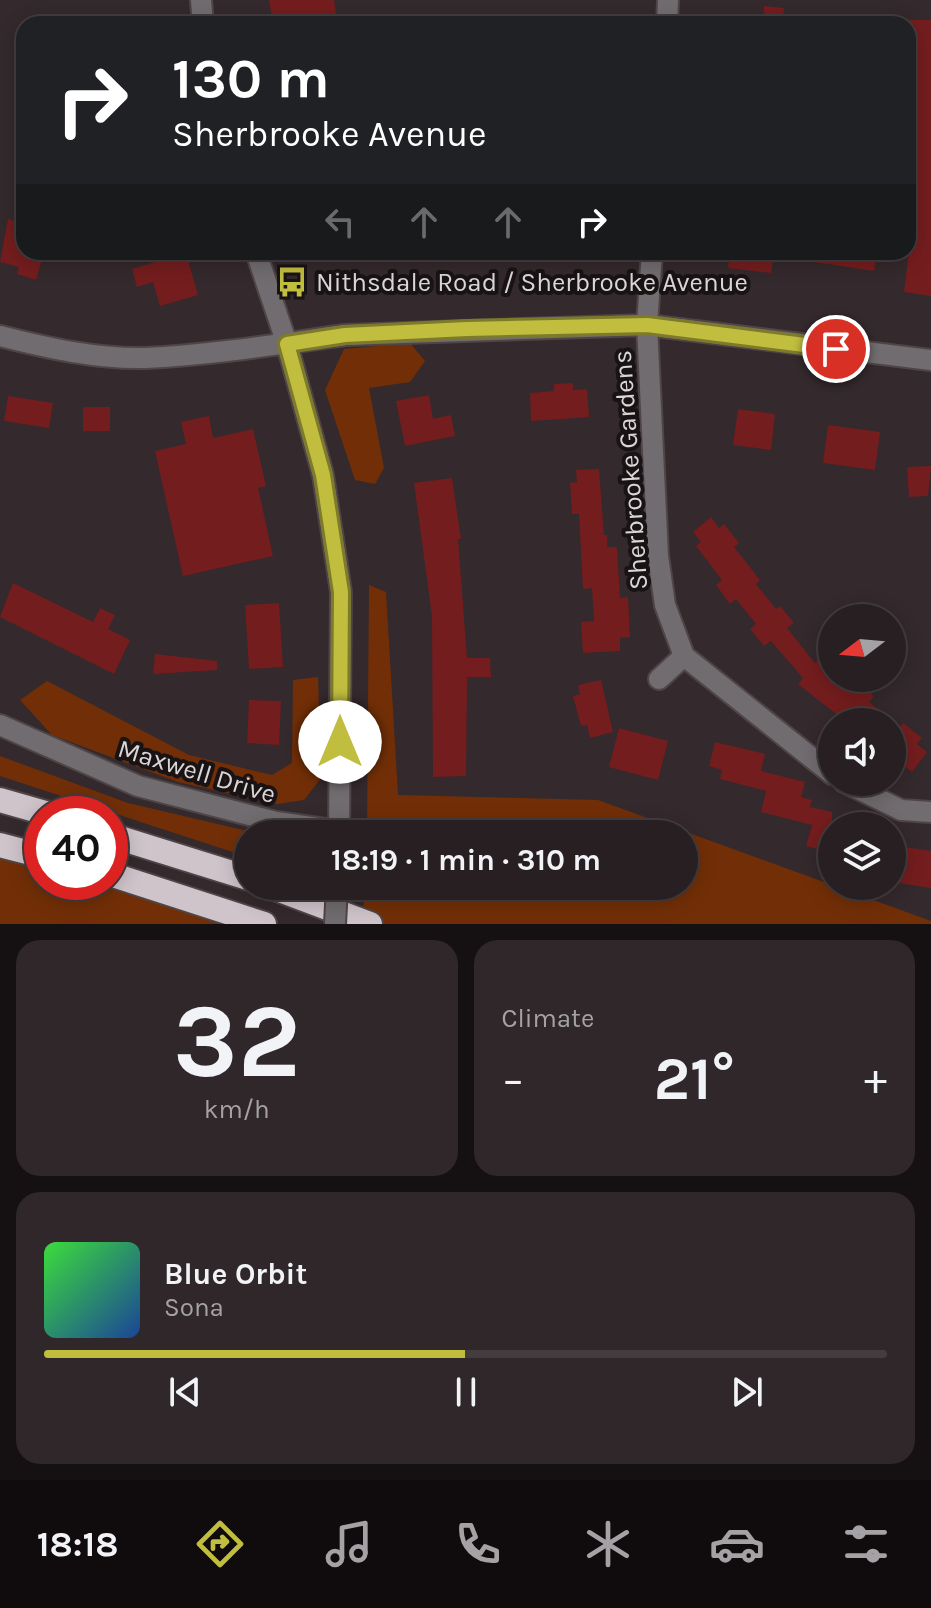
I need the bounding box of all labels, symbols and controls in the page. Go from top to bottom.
text: 130 m [172,46,330,111]
icon: right [40,48,144,152]
text: Sherbrooke Avenue [172,113,486,155]
icon: left [318,200,362,244]
icon: ahead [402,200,446,244]
icon: ahead [486,200,530,244]
icon: right [570,200,614,244]
bus stop icon: Nithsdale Road / Sherbrooke Avenue [275,265,309,299]
place label: Nithsdale Road / Sherbrooke Avenue [316,267,748,298]
pin [802,315,870,383]
icon: arrive [814,327,858,371]
street label: Sherbrooke Gardens [607,349,654,591]
north arrow [818,604,906,692]
map controls [818,604,906,900]
position arrow [298,700,382,784]
button: sound [818,708,906,796]
street label: Maxwell Drive [114,733,279,810]
speed limit sign: 40 [24,796,128,900]
button: layers [818,812,906,900]
text: 18:19 · 1 min · 310 m [331,842,601,878]
text: 32 [173,981,301,1102]
text: Climate [502,1003,594,1034]
text: 21° [654,1044,735,1114]
text: − [502,1054,525,1105]
text: + [864,1054,887,1105]
text: km/h [204,1094,270,1125]
text: Blue Orbit [164,1256,307,1292]
text: Sona [164,1292,224,1323]
icon: previous [163,1370,207,1414]
icon: pause [444,1370,488,1414]
icon: next [725,1370,769,1414]
icon: directions [192,1516,248,1572]
icon: music [321,1516,377,1572]
icon: phone [450,1516,506,1572]
icon: climate [580,1516,636,1572]
icon: car [709,1516,765,1572]
icon: filters [838,1516,894,1572]
text: 18:18 [37,1523,119,1565]

